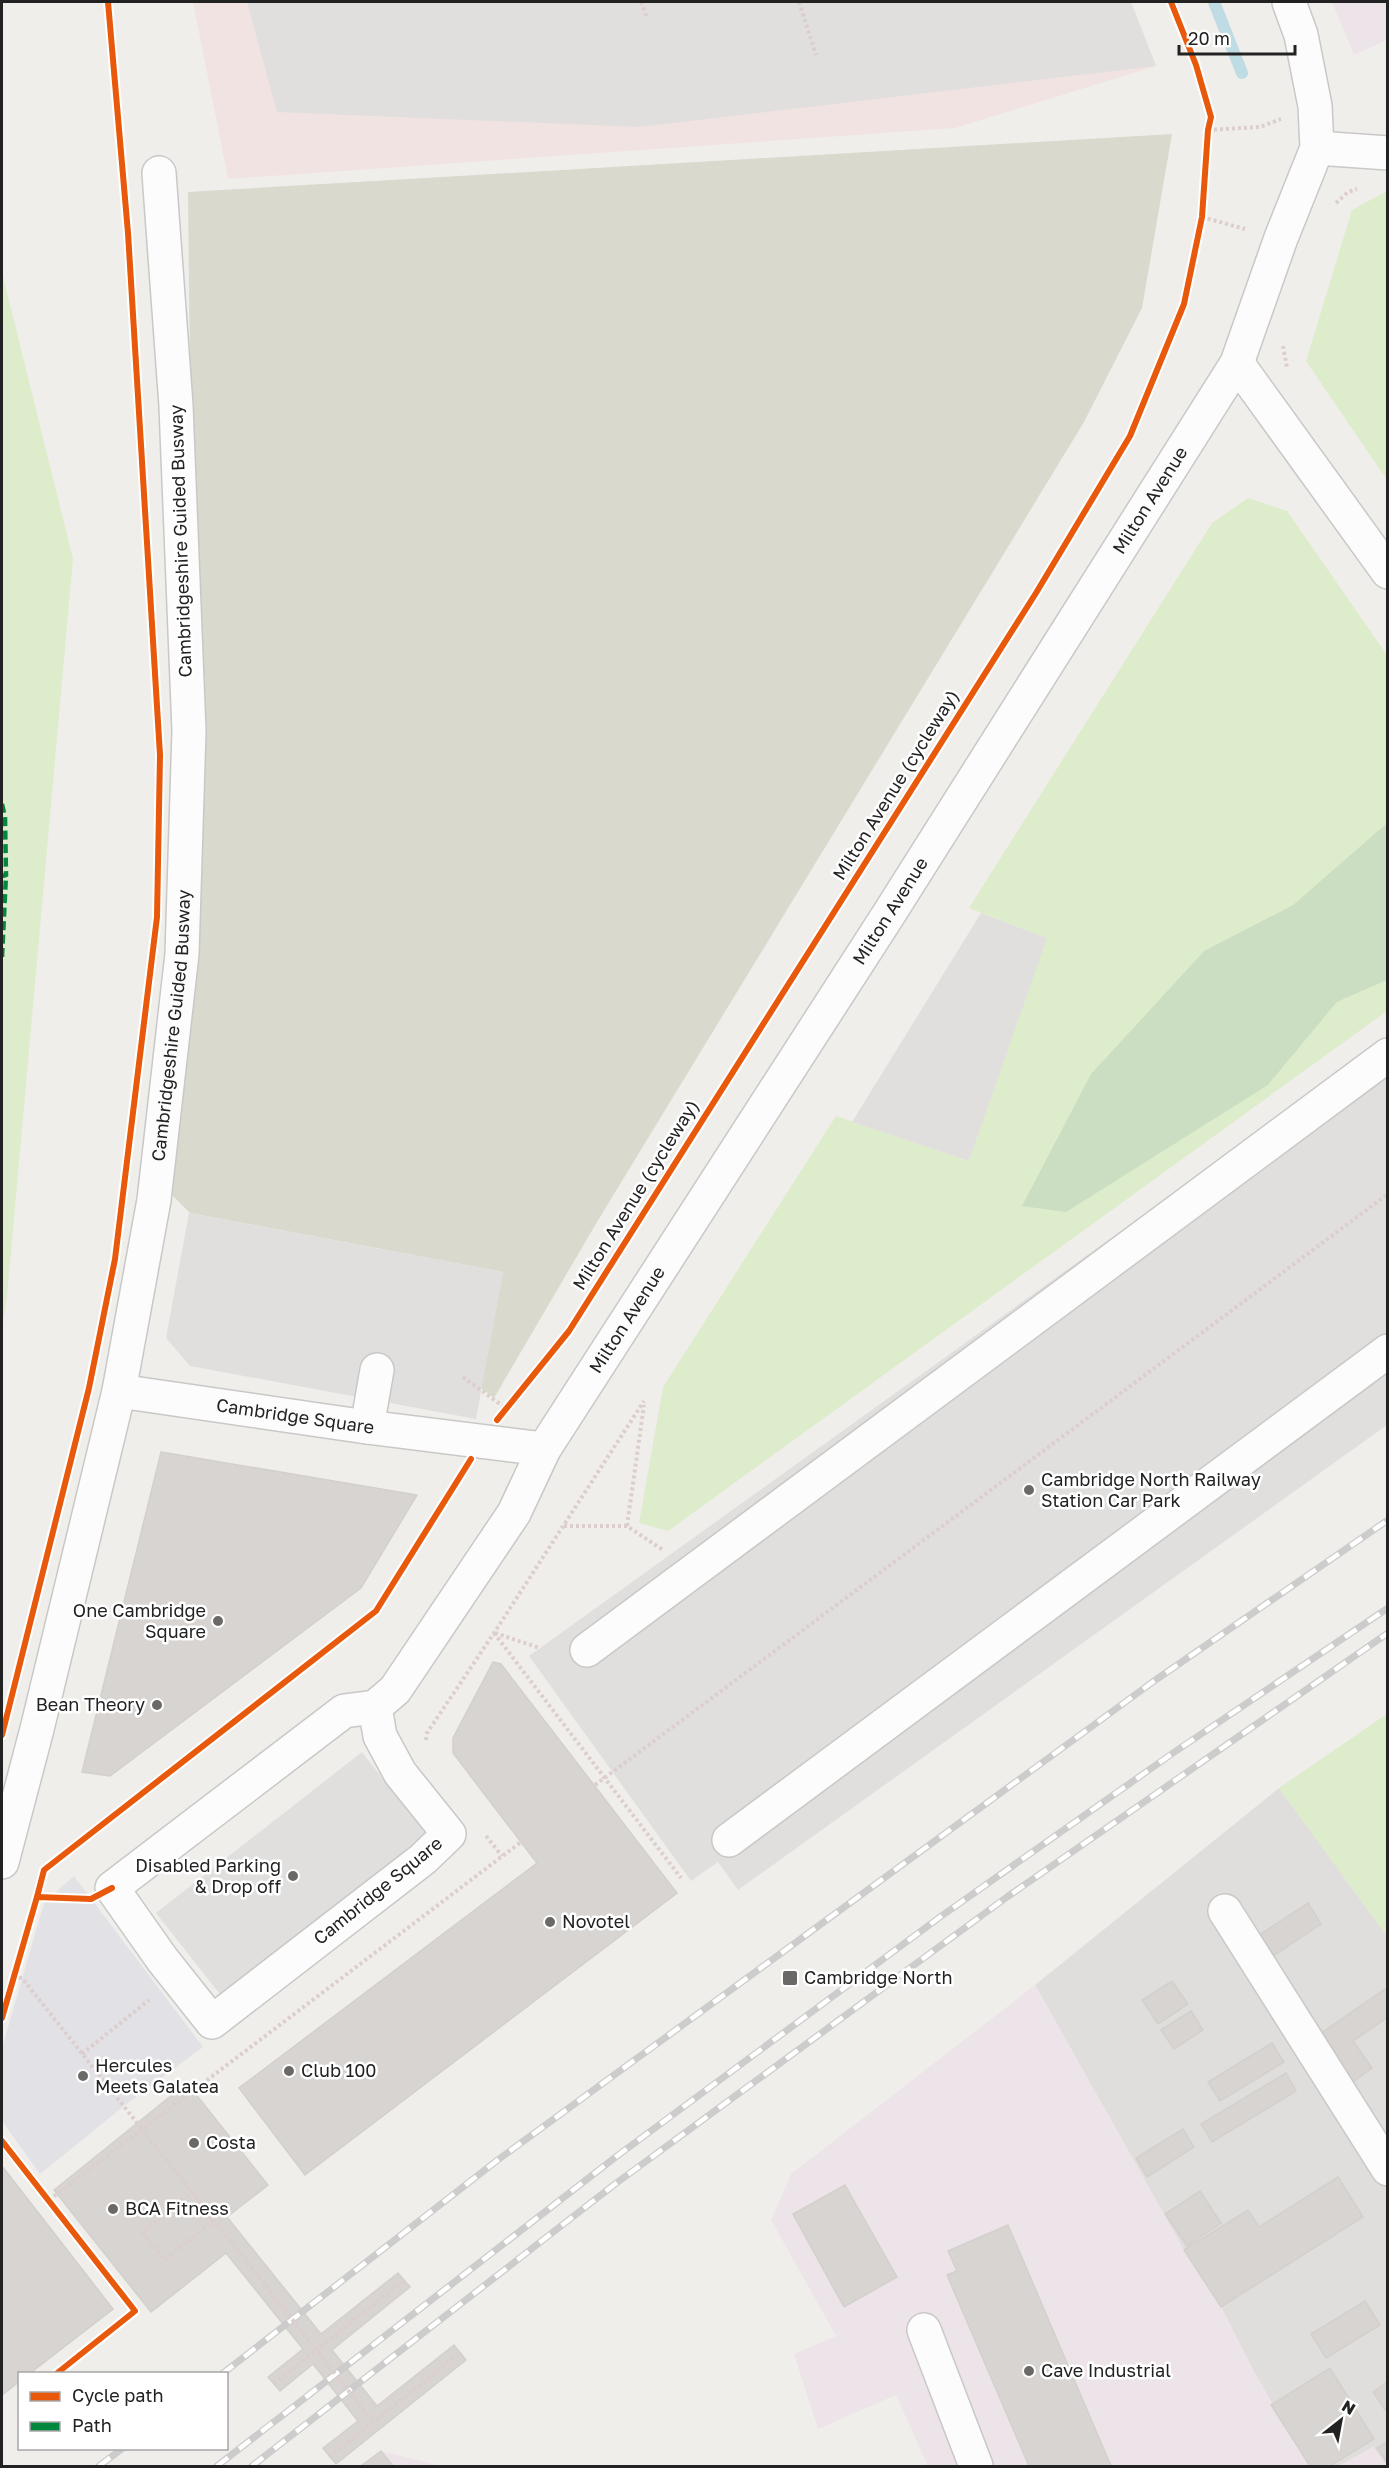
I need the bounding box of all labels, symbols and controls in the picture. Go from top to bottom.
scale bar [1179,18,1294,56]
text: 20 m [1188,27,1230,49]
street label: Cambridgeshire Guided Busway [164,404,196,678]
street label: Milton Avenue [1107,442,1191,558]
street label: Milton Avenue (cycleway) [828,685,963,884]
street label: Milton Avenue [847,853,932,968]
street label: Cambridgeshire Guided Busway [146,889,194,1163]
street label: Milton Avenue (cycleway) [568,1095,703,1294]
street label: Milton Avenue [584,1262,669,1377]
street label: Cambridge Square [215,1393,376,1438]
place label: Cambridge North Railway Station Car Park [1041,1468,1261,1511]
marker: Cambridge North Railway Station Car Park [1022,1483,1036,1497]
place label: One Cambridge Square [73,1599,206,1642]
marker: One Cambridge Square [211,1614,225,1628]
place label: Bean Theory [36,1693,145,1715]
marker: Bean Theory [150,1698,164,1712]
street label: Cambridge Square [309,1832,446,1949]
place label: Disabled Parking & Drop off [135,1854,281,1897]
marker: Disabled Parking & Drop off [286,1869,300,1883]
place label: Novotel [562,1910,630,1932]
marker: Novotel [543,1915,557,1929]
place label: Cambridge North [804,1966,952,1988]
marker: Cambridge North [781,1969,799,1987]
place label: Hercules Meets Galatea [95,2054,219,2097]
place label: Club 100 [301,2059,377,2081]
marker: Club 100 [282,2064,296,2078]
marker: Hercules Meets Galatea [76,2069,90,2083]
place label: Costa [206,2131,256,2153]
marker: Costa [187,2136,201,2150]
place label: BCA Fitness [125,2197,229,2219]
marker: BCA Fitness [106,2202,120,2216]
place label: Cave Industrial [1041,2359,1171,2381]
marker: Cave Industrial [1022,2364,1036,2378]
legend [18,2372,228,2450]
text: Cycle path [72,2384,164,2406]
north arrow [1311,2390,1371,2450]
text: N [1338,2395,1359,2419]
text: Path [72,2414,112,2436]

